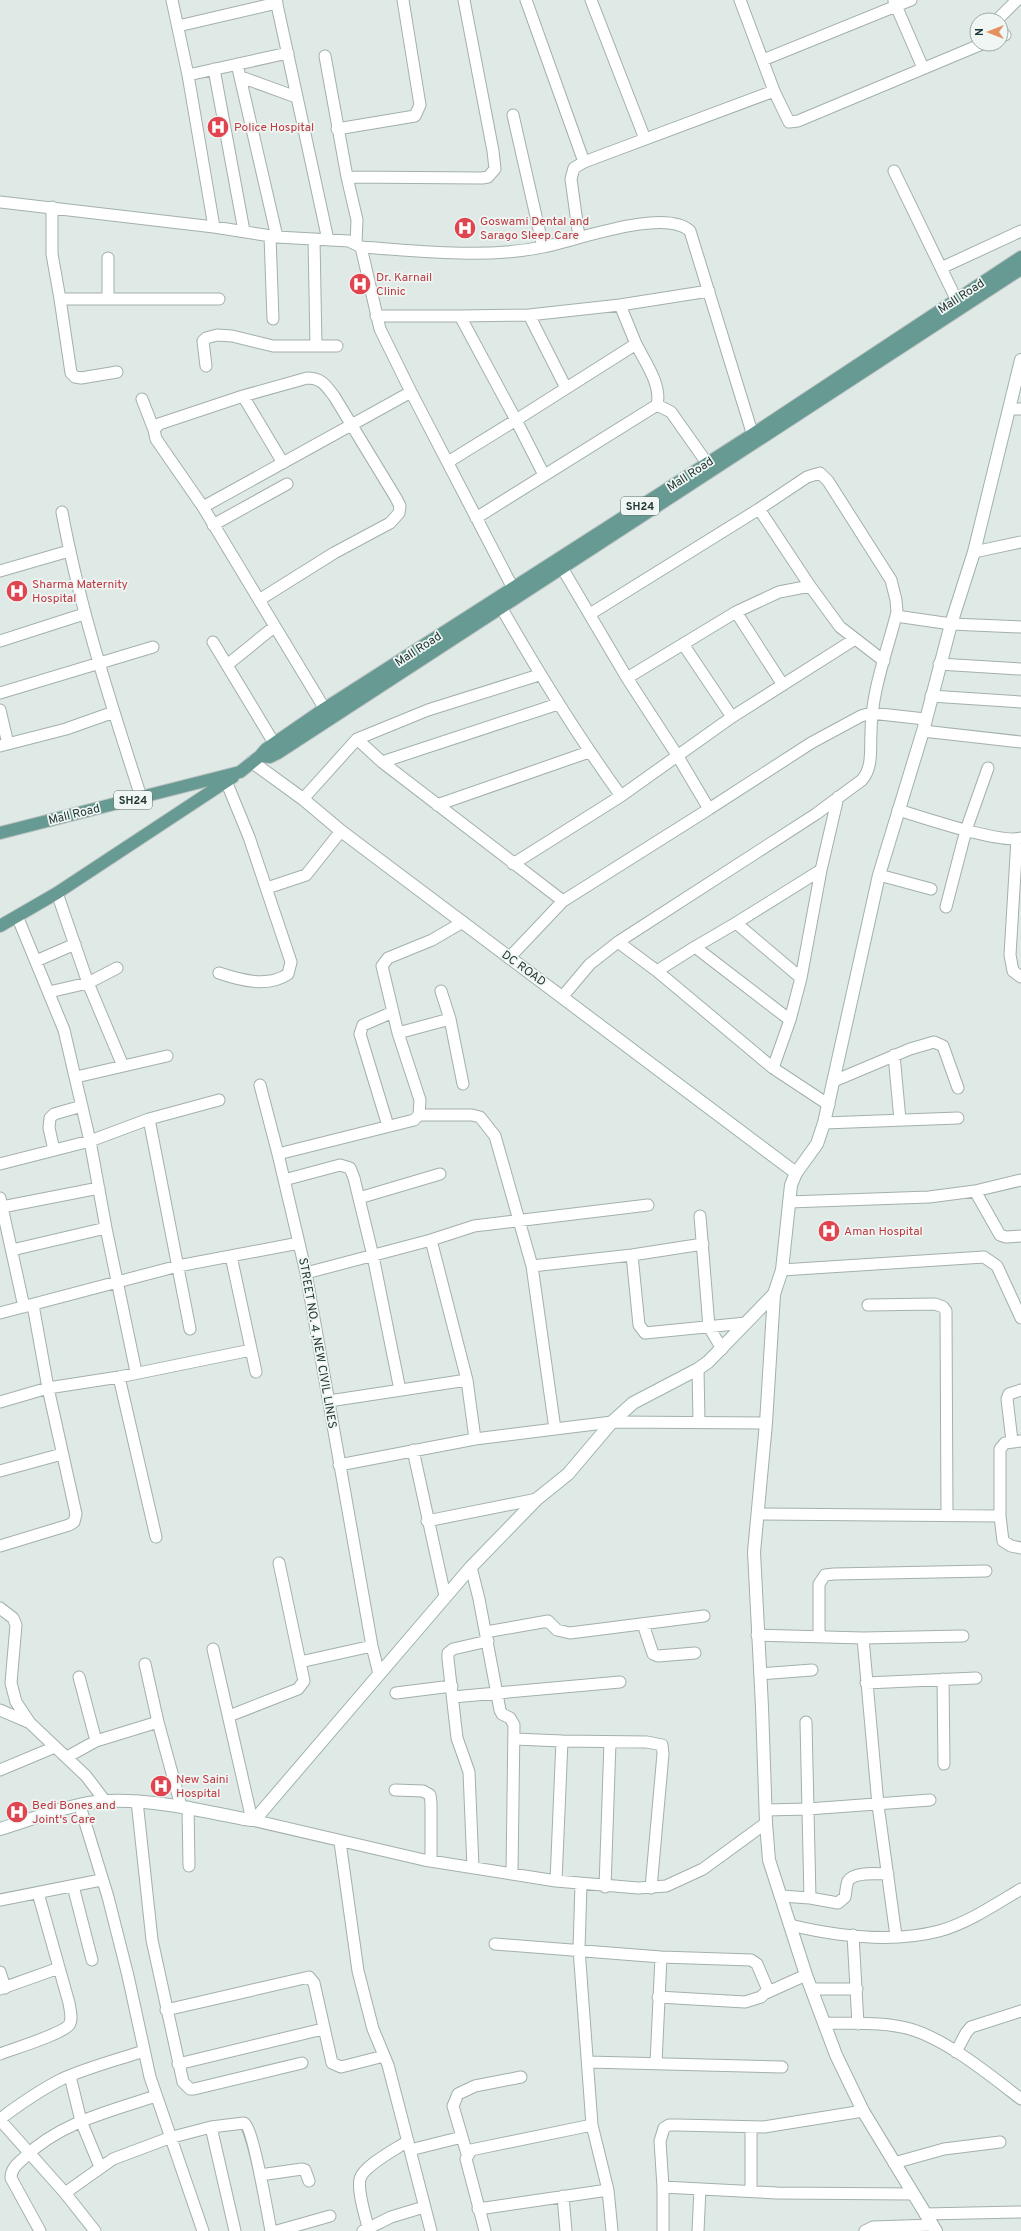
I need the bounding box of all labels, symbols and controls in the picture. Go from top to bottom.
north arrow [969,12,1009,52]
text: N [973,28,987,36]
hospital icon: Police Hospital [205,114,231,140]
place label: Police Hospital [234,120,314,136]
place label: Goswami Dental and Sarago Sleep Care [480,214,589,244]
hospital icon: Goswami Dental and Sarago Sleep Care [452,215,478,241]
place label: Dr. Karnail Clinic [376,270,432,300]
hospital icon: Dr. Karnail Clinic [347,271,373,297]
street label: Mall Road [935,276,988,318]
street label: Mall Road [664,454,717,496]
road number: SH24 [621,497,659,515]
place label: Sharma Maternity Hospital [32,577,128,607]
hospital icon: Sharma Maternity Hospital [4,578,30,604]
street label: Mall Road [392,629,445,671]
road number: SH24 [114,791,152,809]
street label: Mall Road [47,801,102,829]
street label: DC ROAD [498,947,549,990]
hospital icon: Aman Hospital [816,1218,842,1244]
place label: Aman Hospital [844,1224,923,1240]
street label: STREET NO. 4 ,NEW CIVIL LINES [294,1257,340,1430]
place label: New Saini Hospital [176,1772,229,1802]
hospital icon: New Saini Hospital [148,1773,174,1799]
place label: Bedi Bones and Joint's Care [32,1798,116,1828]
hospital icon: Bedi Bones and Joint's Care [4,1799,30,1825]

